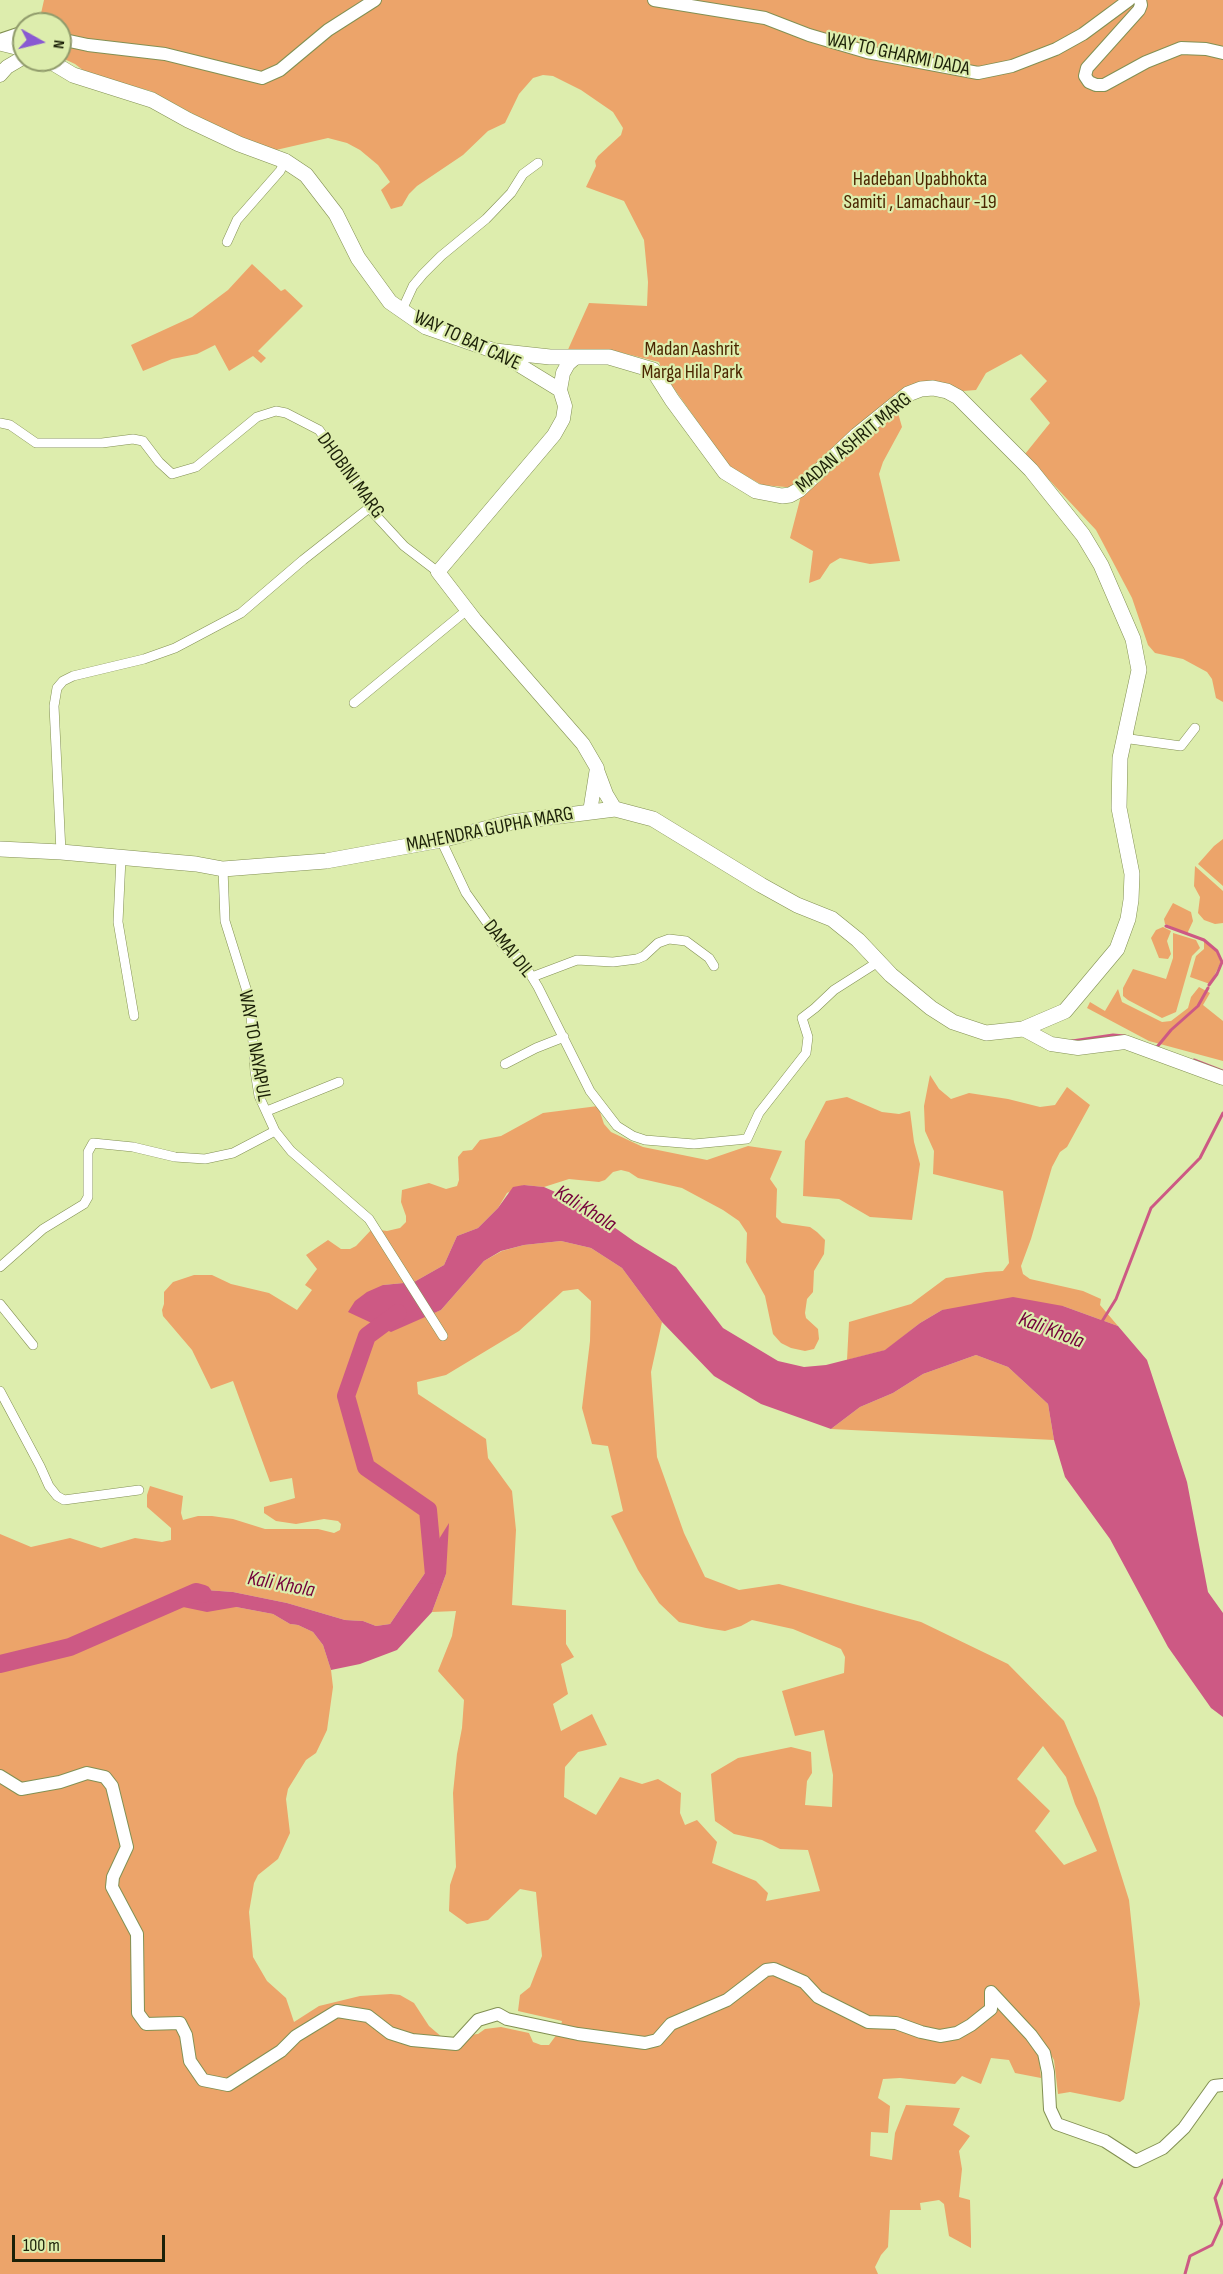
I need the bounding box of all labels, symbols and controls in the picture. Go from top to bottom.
north arrow [12,12,72,72]
street label: WAY TO GHARMI DADA [824,28,972,82]
text: N [48,39,68,50]
park label: Hadeban Upabhokta Samiti , Lamachaur -19 [843,168,997,215]
street label: WAY TO BAT CAVE [410,306,524,376]
park label: Madan Aashrit Marga Hila Park [641,338,743,385]
street label: MADAN ASHRIT MARG [791,388,917,498]
street label: DHOBINI MARG [311,429,389,523]
street label: MAHENDRA GUPHA MARG [405,802,575,858]
street label: DAMAI DIL [478,915,538,983]
street label: WAY TO NAYAPUL [232,989,276,1103]
water label: Kali Khola [550,1180,620,1238]
water label: Kali Khola [1015,1307,1087,1355]
water label: Kali Khola [245,1566,317,1604]
scale bar [15,2223,168,2261]
text: 100 m [23,2235,60,2256]

